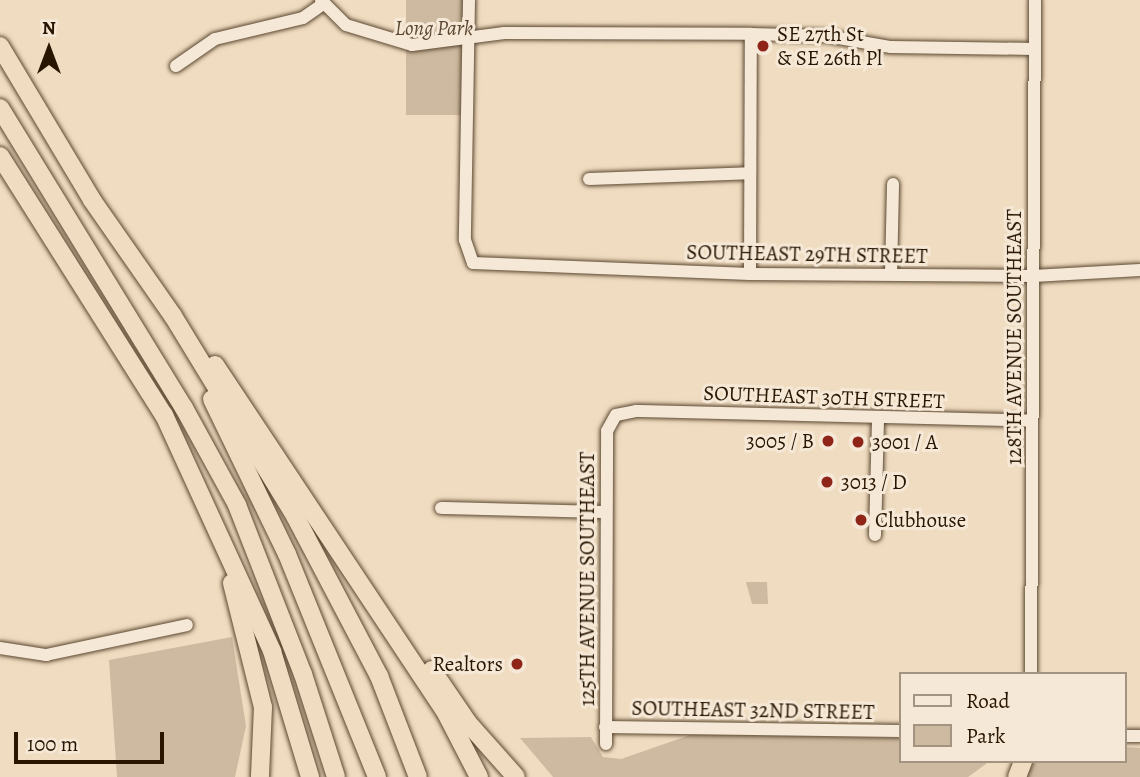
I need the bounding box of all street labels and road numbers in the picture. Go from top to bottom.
street label: 128TH AVENUE SOUTHEAST [1001,209,1027,465]
street label: SOUTHEAST 29TH STREET [686,239,928,269]
street label: SOUTHEAST 30TH STREET [703,380,945,414]
street label: 125TH AVENUE SOUTHEAST [574,452,600,706]
street label: SOUTHEAST 32ND STREET [631,695,875,725]

